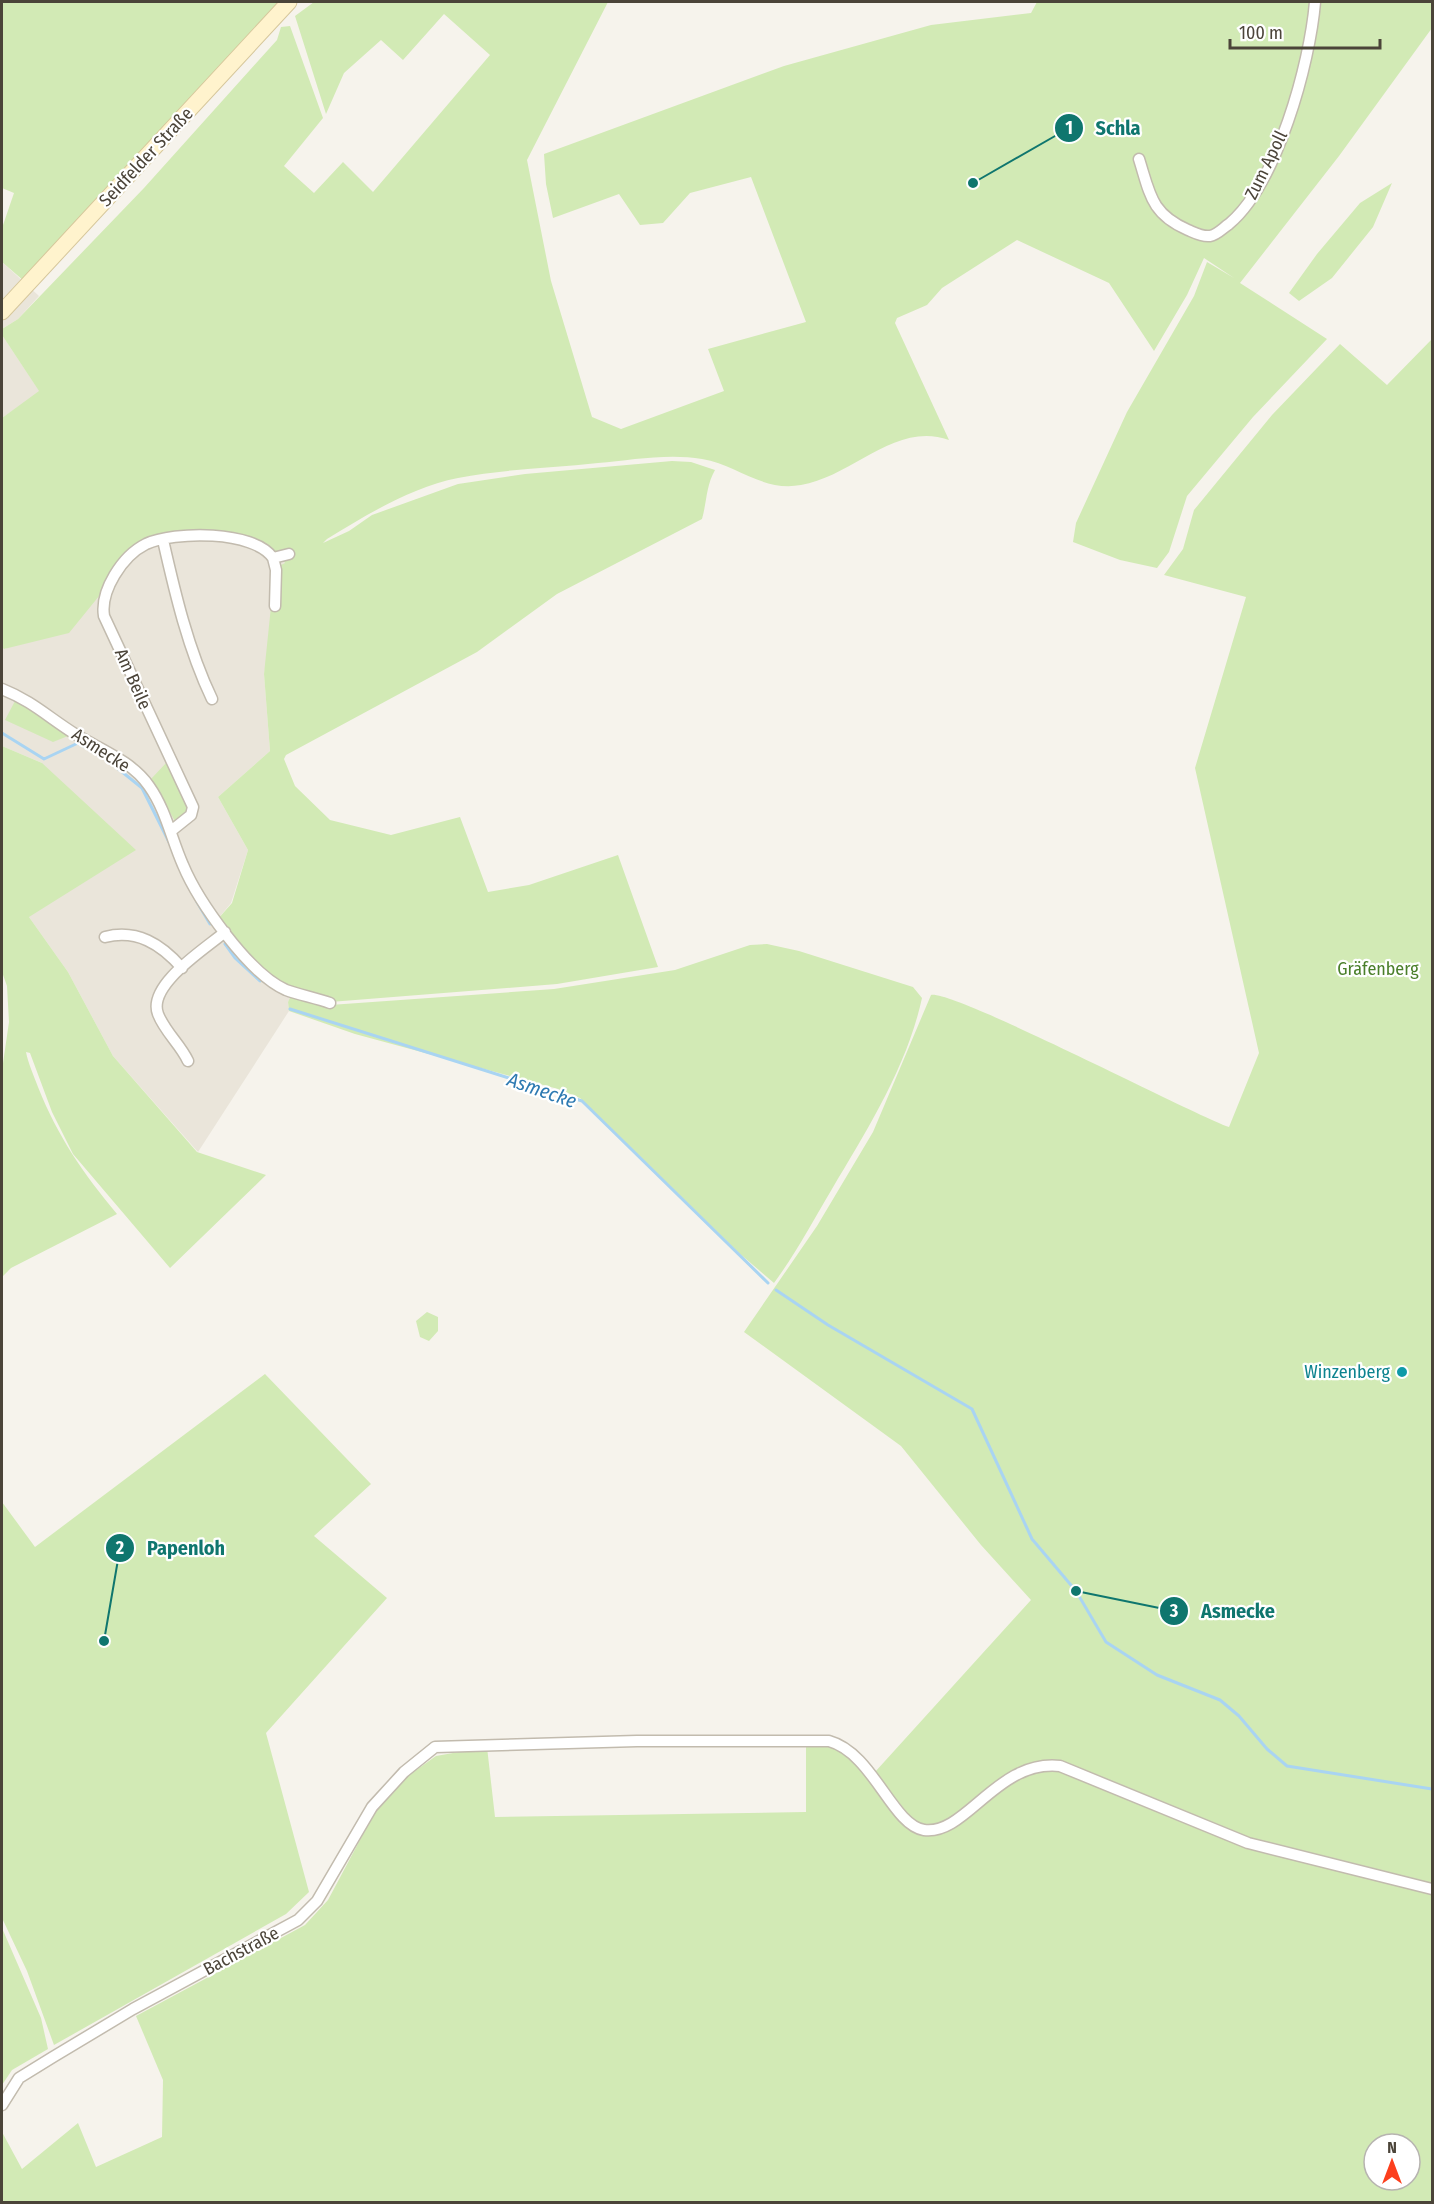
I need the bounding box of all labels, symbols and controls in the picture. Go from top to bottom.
scale bar [1230,12,1380,50]
text: 100 m [1239,22,1283,44]
street label: Seidfelder Straße [94,103,198,211]
callout: Schla [1054,109,1153,147]
text: Schla [1096,116,1140,140]
text: 1 [1065,117,1073,139]
street label: Zum Apoll [1240,127,1292,203]
street label: Am Beile [110,645,156,713]
street label: Asmecke [68,723,134,777]
park label: Gräfenberg [1337,958,1419,980]
water label: Asmecke [503,1067,580,1113]
place label: Winzenberg [1304,1361,1391,1383]
marker: Winzenberg [1395,1365,1409,1379]
callout: Papenloh [105,1529,237,1567]
text: Papenloh [147,1536,225,1560]
text: 2 [115,1537,124,1559]
callout: Asmecke [1159,1592,1287,1630]
text: Asmecke [1200,1599,1275,1623]
text: 3 [1169,1600,1179,1622]
street label: Bachstraße [199,1922,283,1980]
north arrow [1362,2132,1422,2192]
text: N [1387,2138,1397,2157]

